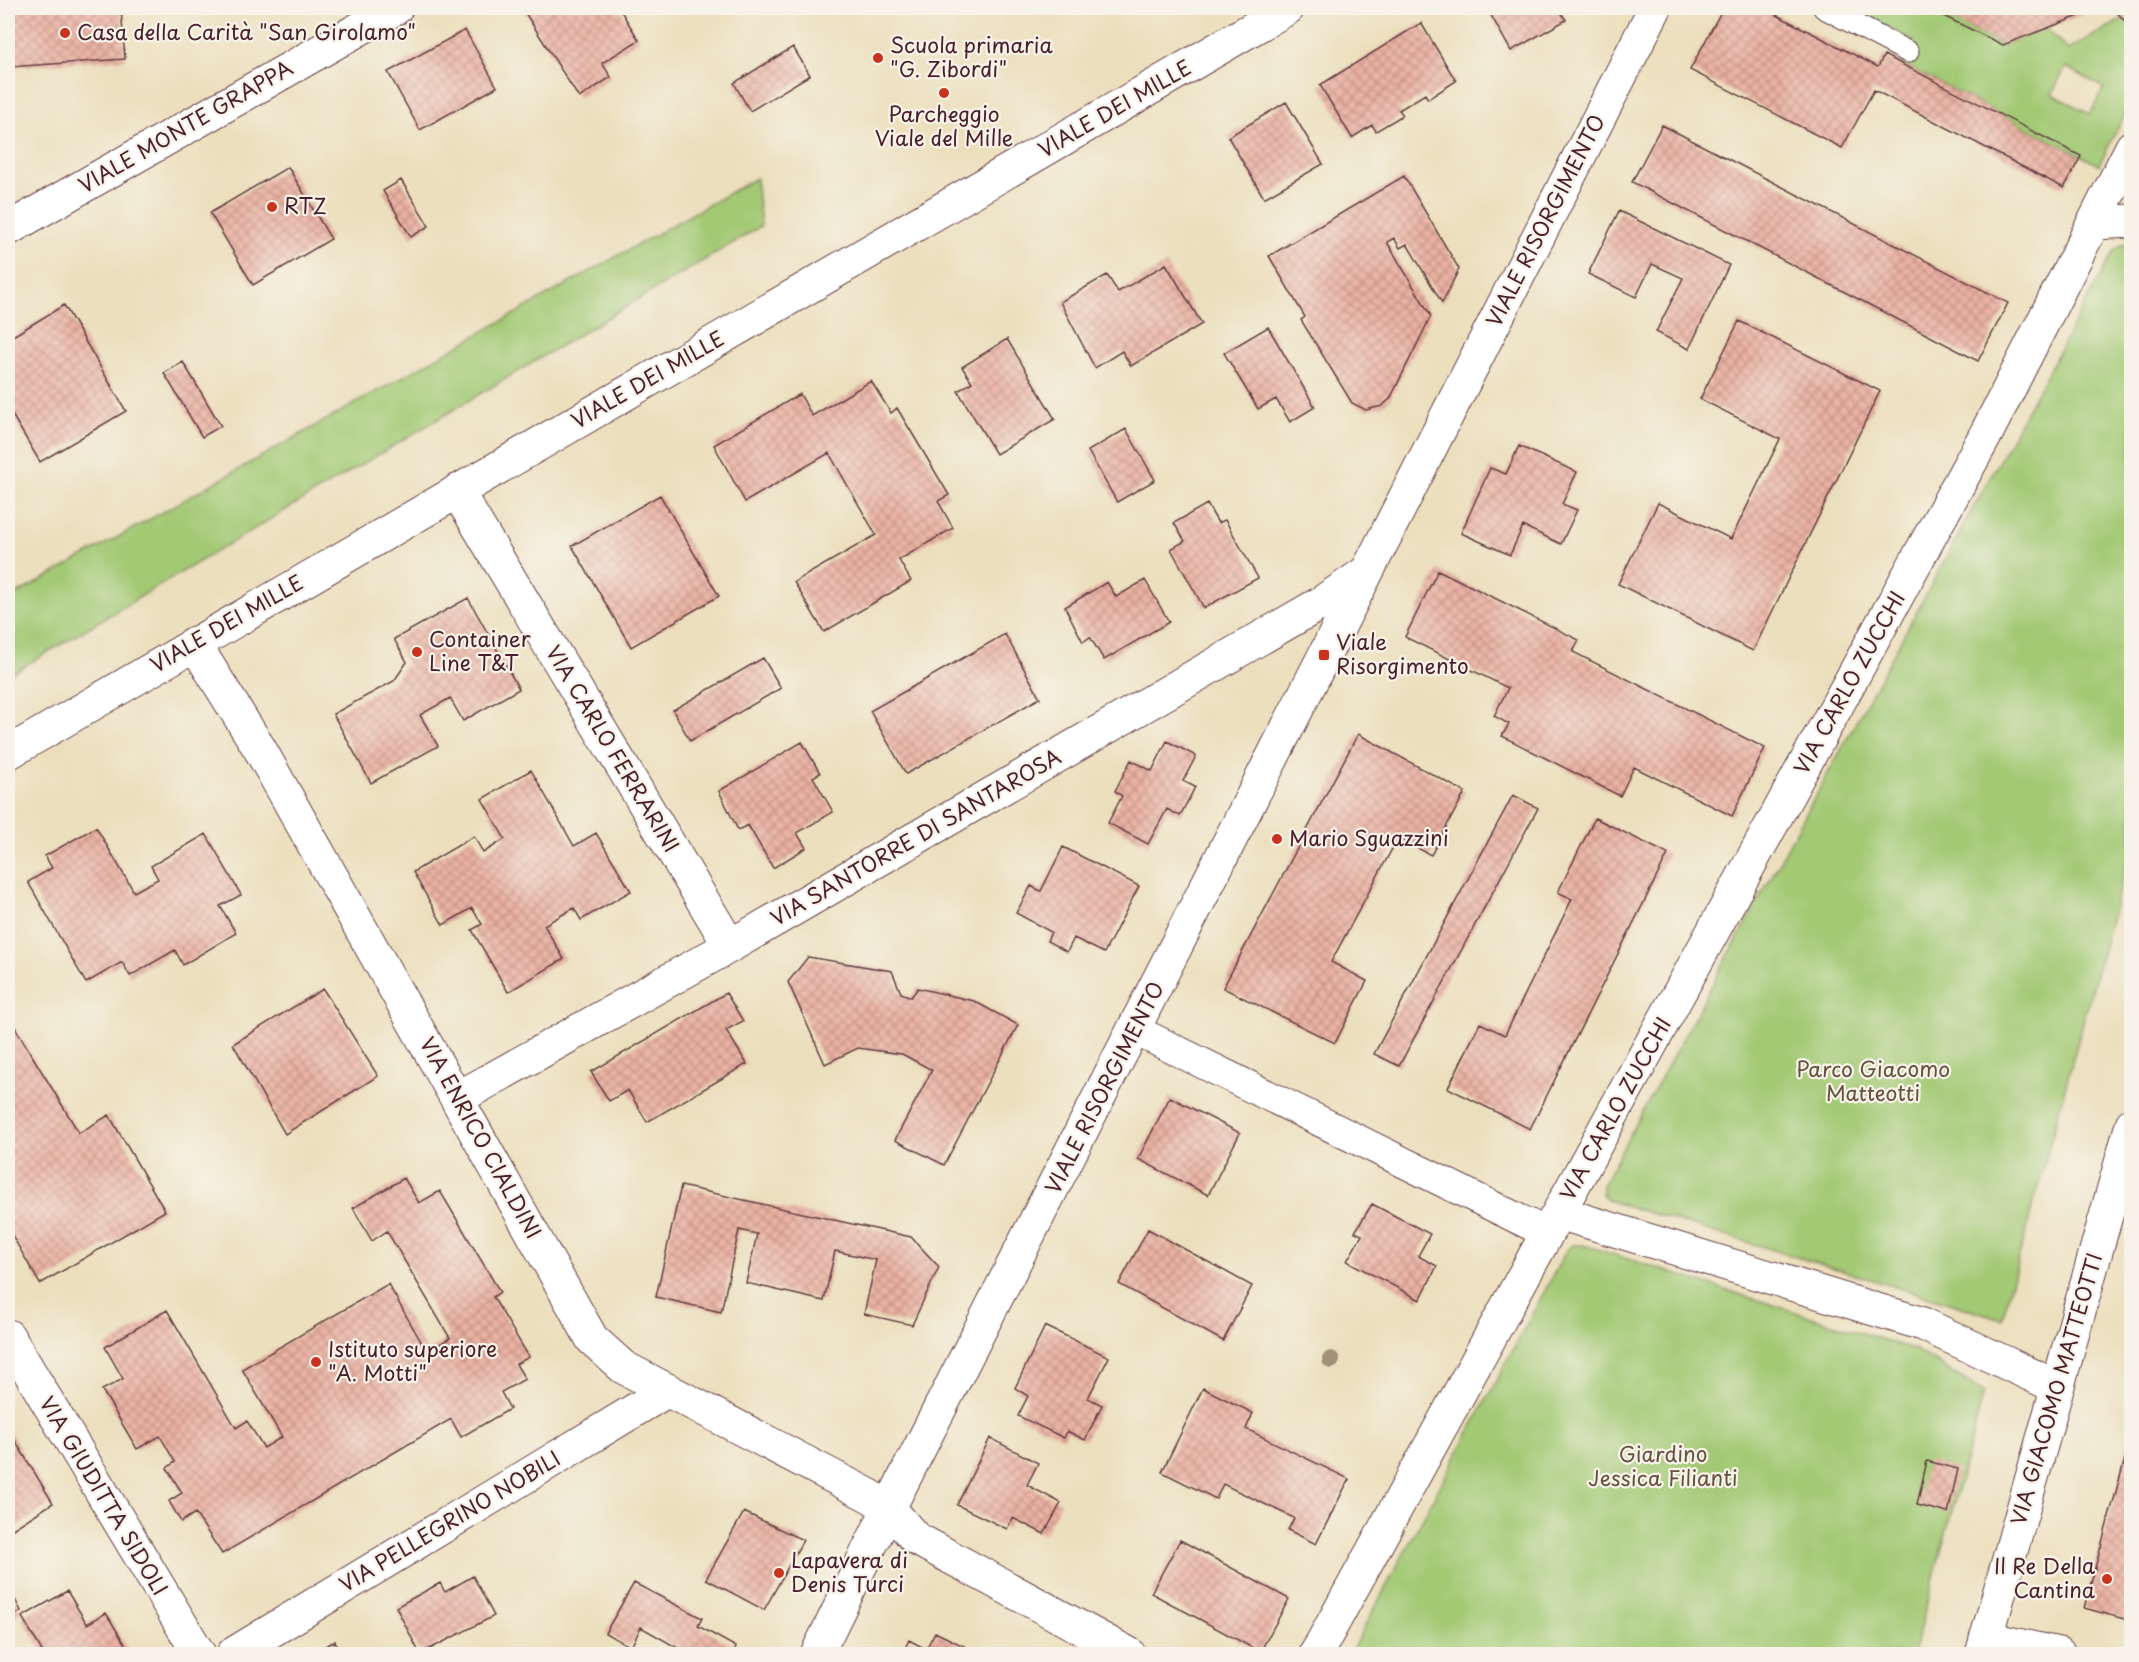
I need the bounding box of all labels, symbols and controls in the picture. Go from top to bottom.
place label: Casa della Carità "San Girolamo" [77,15,416,47]
marker: Casa della Carità "San Girolamo" [58,26,72,40]
place label: Scuola primaria "G. Zibordi" [890,28,1053,84]
street label: VIALE DEI MILLE [1031,50,1197,164]
street label: VIALE MONTE GRAPPA [72,51,298,200]
marker: Scuola primaria "G. Zibordi" [871,51,885,65]
marker: Parcheggio Viale del Mille [937,86,951,100]
place label: Parcheggio Viale del Mille [875,97,1013,153]
street label: VIALE RISORGIMENTO [1477,108,1612,332]
place label: RTZ [284,189,327,221]
marker: RTZ [265,200,279,214]
street label: VIALE DEI MILLE [564,321,730,435]
street label: VIALE DEI MILLE [143,565,309,679]
street label: VIA CARLO ZUCCHI [1784,584,1912,780]
place label: Container Line T&T [429,622,531,678]
place label: Viale Risorgimento [1336,625,1469,681]
street label: VIA CARLO FERRARINI [539,638,688,858]
marker: Container Line T&T [410,645,424,659]
marker: Viale Risorgimento [1317,648,1331,662]
street label: VIA SANTORRE DI SANTAROSA [764,740,1066,933]
place label: Mario Sguazzini [1289,821,1449,853]
marker: Mario Sguazzini [1270,832,1284,846]
street label: VIALE RISORGIMENTO [1036,975,1171,1199]
street label: VIA CARLO ZUCCHI [1550,1010,1678,1206]
street label: VIA ENRICO CIALDINI [413,1030,551,1244]
park label: Parco Giacomo Matteotti [1796,1052,1950,1108]
street label: VIA GIACOMO MATTEOTTI [2001,1249,2109,1528]
place label: Istituto superiore "A. Motti" [328,1332,497,1388]
marker: Istituto superiore "A. Motti" [309,1355,323,1369]
street label: VIA GIUDITTA SIDOLI [33,1389,177,1601]
park label: Giardino Jessica Filianti [1588,1437,1738,1493]
street label: VIA PELLEGRINO NOBILI [332,1441,566,1599]
place label: Lapavera di Denis Turci [791,1543,908,1599]
place label: Il Re Della Cantina [1994,1549,2096,1605]
marker: Lapavera di Denis Turci [772,1566,786,1580]
marker: Il Re Della Cantina [2100,1572,2114,1586]

